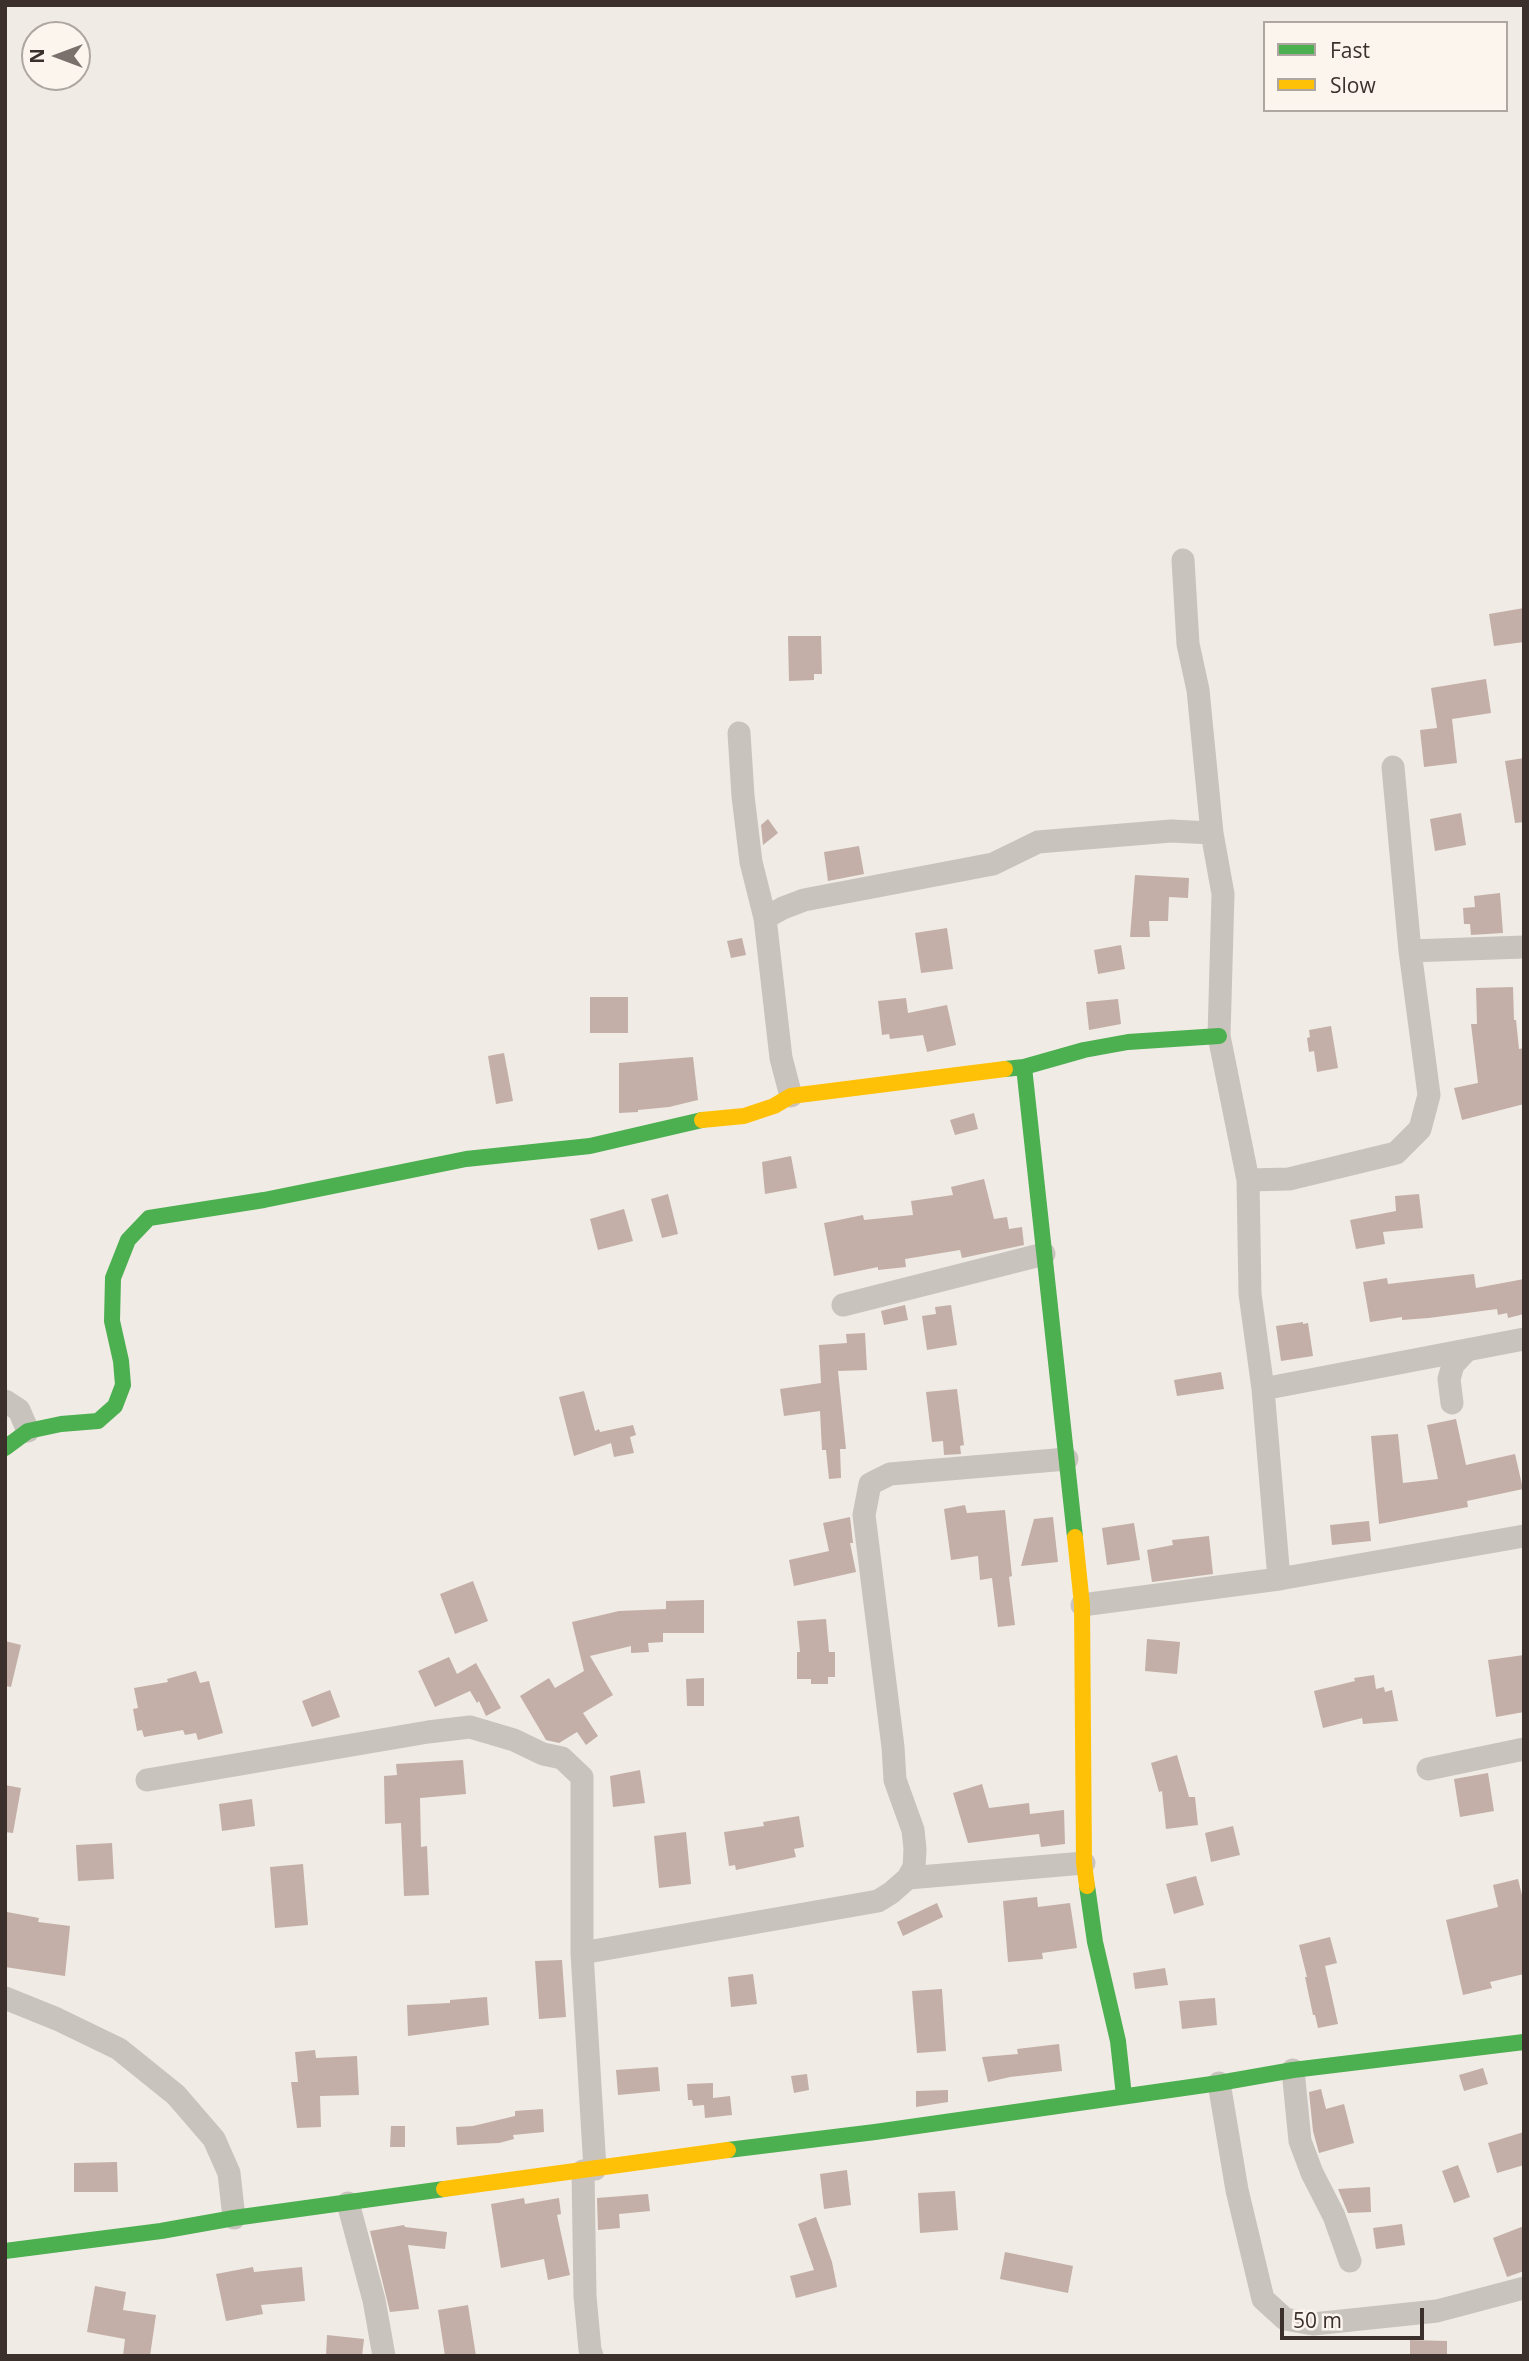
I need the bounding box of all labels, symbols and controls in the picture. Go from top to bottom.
north arrow [21,21,91,91]
legend [1263,21,1508,112]
text: Fast [1330,36,1370,64]
text: N [24,48,50,64]
text: Slow [1330,71,1376,99]
scale bar [1284,2294,1428,2338]
text: 50 m [1293,2306,1342,2334]

